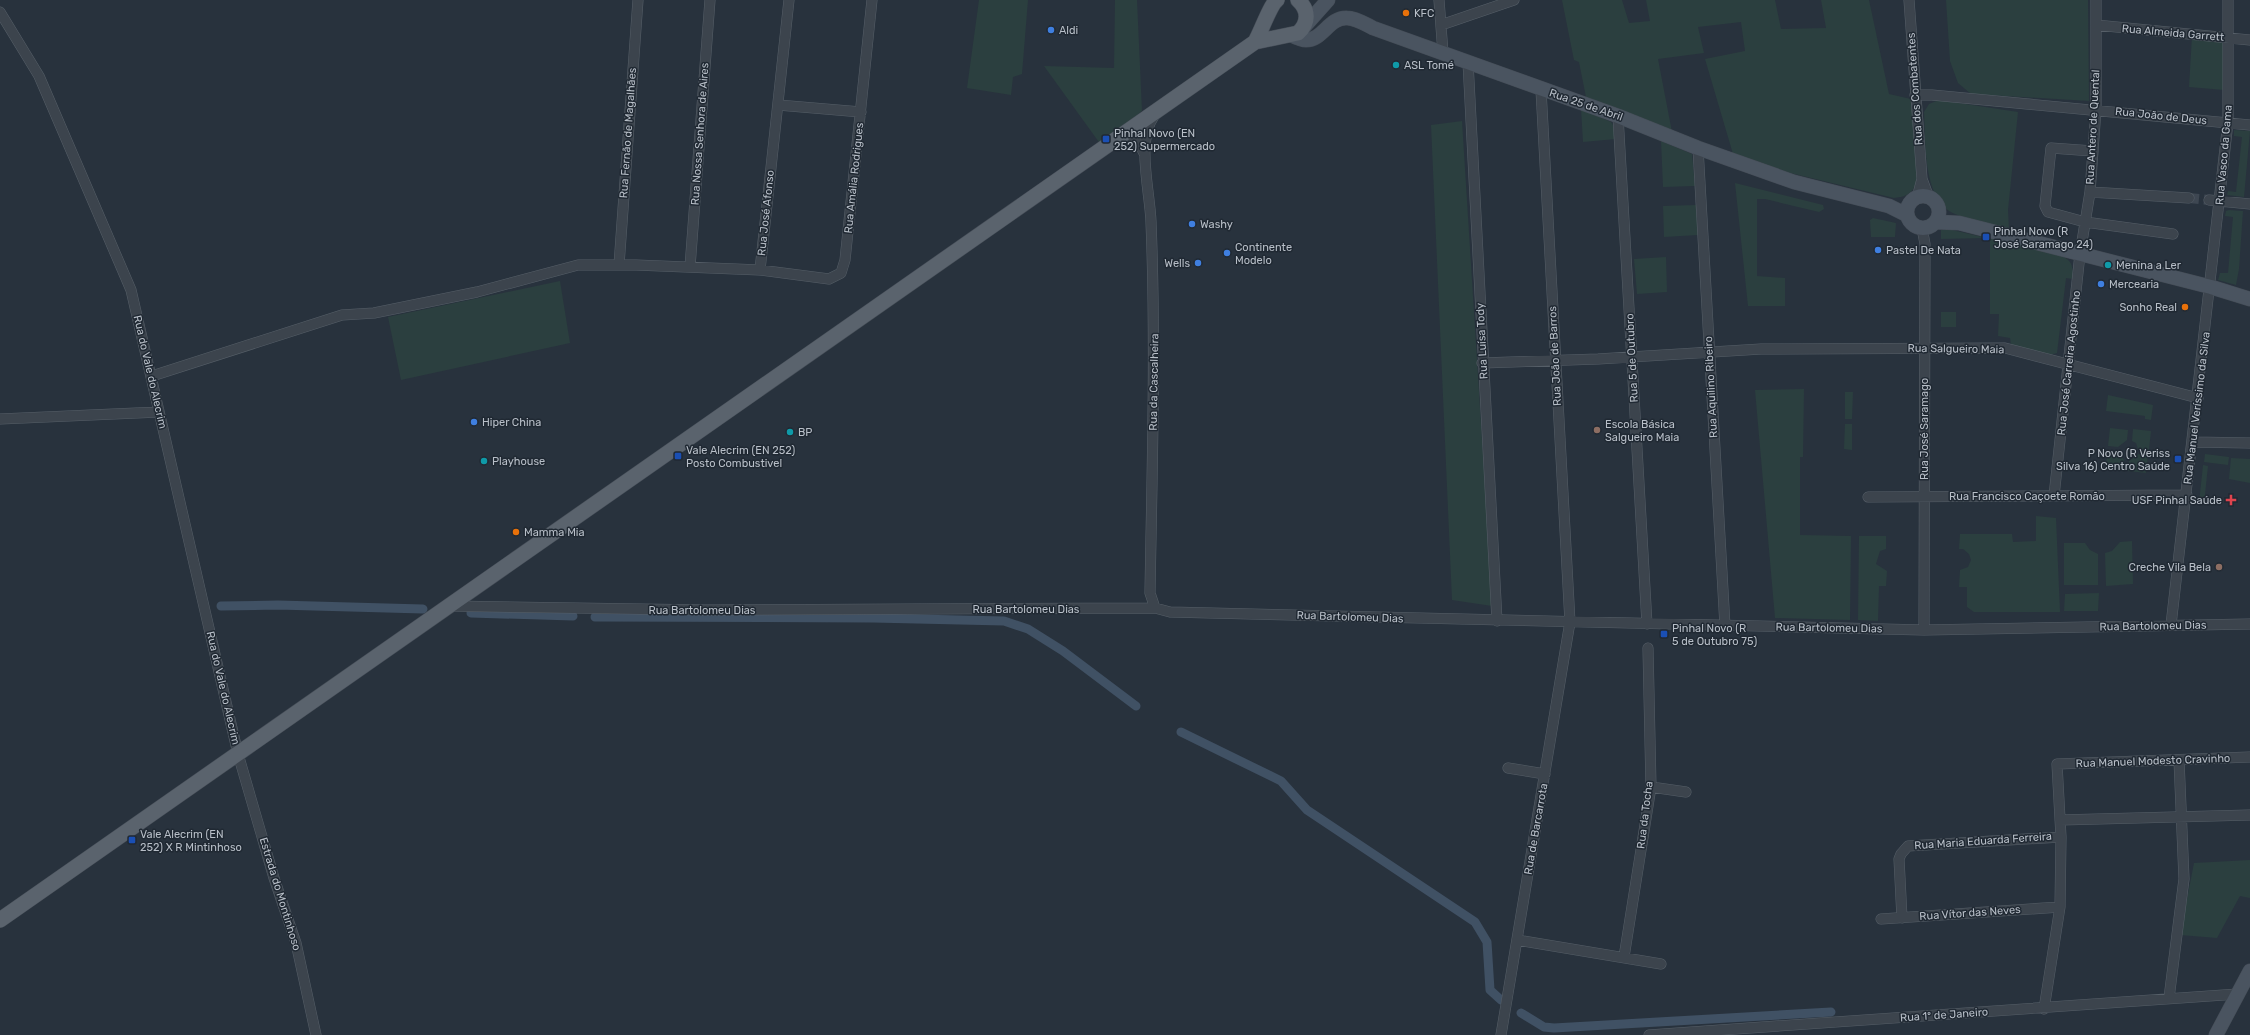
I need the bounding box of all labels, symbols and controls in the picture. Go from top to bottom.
place label: KFC [1414,7,1434,20]
marker: KFC [1401,8,1411,18]
street label: Rua Almeida Garrett [2121,22,2225,44]
place label: Aldi [1059,24,1078,37]
marker: Aldi [1046,25,1056,35]
street label: Rua dos Combatentes [1905,32,1925,146]
place label: ASL Tomé [1404,59,1454,72]
marker: ASL Tomé [1391,60,1401,70]
street label: Rua Nossa Senhora de Aires [689,62,712,206]
street label: Rua Fernão de Magalhães [617,67,639,199]
street label: Rua Antero de Quental [2083,69,2103,185]
street label: Rua 25 de Abril [1548,86,1624,124]
street label: Rua Vasco da Gama [2213,104,2235,206]
street label: Rua João de Deus [2114,105,2208,127]
street label: Rua Amália Rodrigues [842,122,866,234]
place label: Pinhal Novo (EN 252) Supermercado [1114,127,1215,153]
marker: Pinhal Novo (EN 252) Supermercado [1101,134,1111,144]
street label: Rua José Afonso [755,169,777,257]
place label: Washy [1200,218,1233,231]
marker: Washy [1187,219,1197,229]
place label: Pinhal Novo (R José Saramago 24) [1994,225,2093,251]
marker: Pinhal Novo (R José Saramago 24) [1981,232,1991,242]
place label: Continente Modelo [1235,241,1292,267]
place label: Pastel De Nata [1886,244,1961,257]
marker: Pastel De Nata [1873,245,1883,255]
marker: Continente Modelo [1222,248,1232,258]
place label: Wells [1164,257,1190,270]
marker: Wells [1193,258,1203,268]
place label: Menina a Ler [2116,259,2182,272]
marker: Menina a Ler [2103,260,2113,270]
place label: Mercearia [2109,278,2159,291]
marker: Mercearia [2096,279,2106,289]
street label: Rua José Carreira Agostinho [2055,290,2083,436]
place label: Sonho Real [2119,301,2177,314]
marker: Sonho Real [2180,302,2190,312]
street label: Rua Luísa Tody [1474,303,1490,379]
street label: Rua João de Barros [1546,305,1564,406]
street label: Rua 5 de Outubro [1623,313,1641,403]
street label: Rua do Vale do Alecrim [131,314,169,430]
street label: Rua Manuel Veríssimo da Silva [2181,331,2213,485]
street label: Rua da Cascalheira [1147,333,1161,431]
street label: Rua Aquilino Ribeiro [1702,336,1720,438]
street label: Rua Salgueiro Maia [1907,342,2005,356]
street label: Rua José Saramago [1918,378,1931,480]
place label: Hiper China [482,416,541,429]
marker: Hiper China [469,417,479,427]
place label: Escola Básica Salgueiro Maia [1605,418,1679,444]
marker: Escola Básica Salgueiro Maia [1592,425,1602,435]
place label: BP [798,426,812,439]
marker: BP [785,427,795,437]
place label: Vale Alecrim (EN 252) Posto Combustivel [686,444,796,470]
place label: P Novo (R Veriss Silva 16) Centro Saúde [2056,447,2170,473]
marker: Vale Alecrim (EN 252) Posto Combustivel [673,451,683,461]
marker: P Novo (R Veriss Silva 16) Centro Saúde [2173,454,2183,464]
place label: Playhouse [492,455,545,468]
marker: Playhouse [479,456,489,466]
street label: Rua Francisco Caçoete Romão [1949,490,2105,503]
place label: USF Pinhal Saúde [2132,494,2222,507]
marker: USF Pinhal Saúde [2225,494,2237,506]
place label: Mamma Mia [524,526,585,539]
marker: Mamma Mia [511,527,521,537]
place label: Creche Vila Bela [2129,561,2211,574]
marker: Creche Vila Bela [2214,562,2224,572]
street label: Rua Bartolomeu Dias [973,603,1080,616]
street label: Rua Bartolomeu Dias [649,604,756,617]
street label: Rua Bartolomeu Dias [1296,609,1404,625]
street label: Rua Bartolomeu Dias [2099,619,2207,633]
street label: Rua Bartolomeu Dias [1775,621,1883,635]
place label: Pinhal Novo (R 5 de Outubro 75) [1672,622,1757,648]
marker: Pinhal Novo (R 5 de Outubro 75) [1659,629,1669,639]
street label: Rua do Vale do Alecrim [204,630,242,746]
street label: Rua Manuel Modesto Cravinho [2075,752,2231,770]
street label: Rua da Tocha [1634,780,1656,850]
street label: Rua de Barcarrota [1522,782,1550,876]
place label: Vale Alecrim (EN 252) X R Mintinhoso [140,828,242,854]
street label: Rua Maria Eduarda Ferreira [1914,830,2052,852]
marker: Vale Alecrim (EN 252) X R Mintinhoso [127,835,137,845]
street label: Estrada do Montinhoso [257,836,303,952]
street label: Rua Vítor das Neves [1919,903,2021,923]
street label: Rua 1º de Janeiro [1900,1005,1988,1025]

